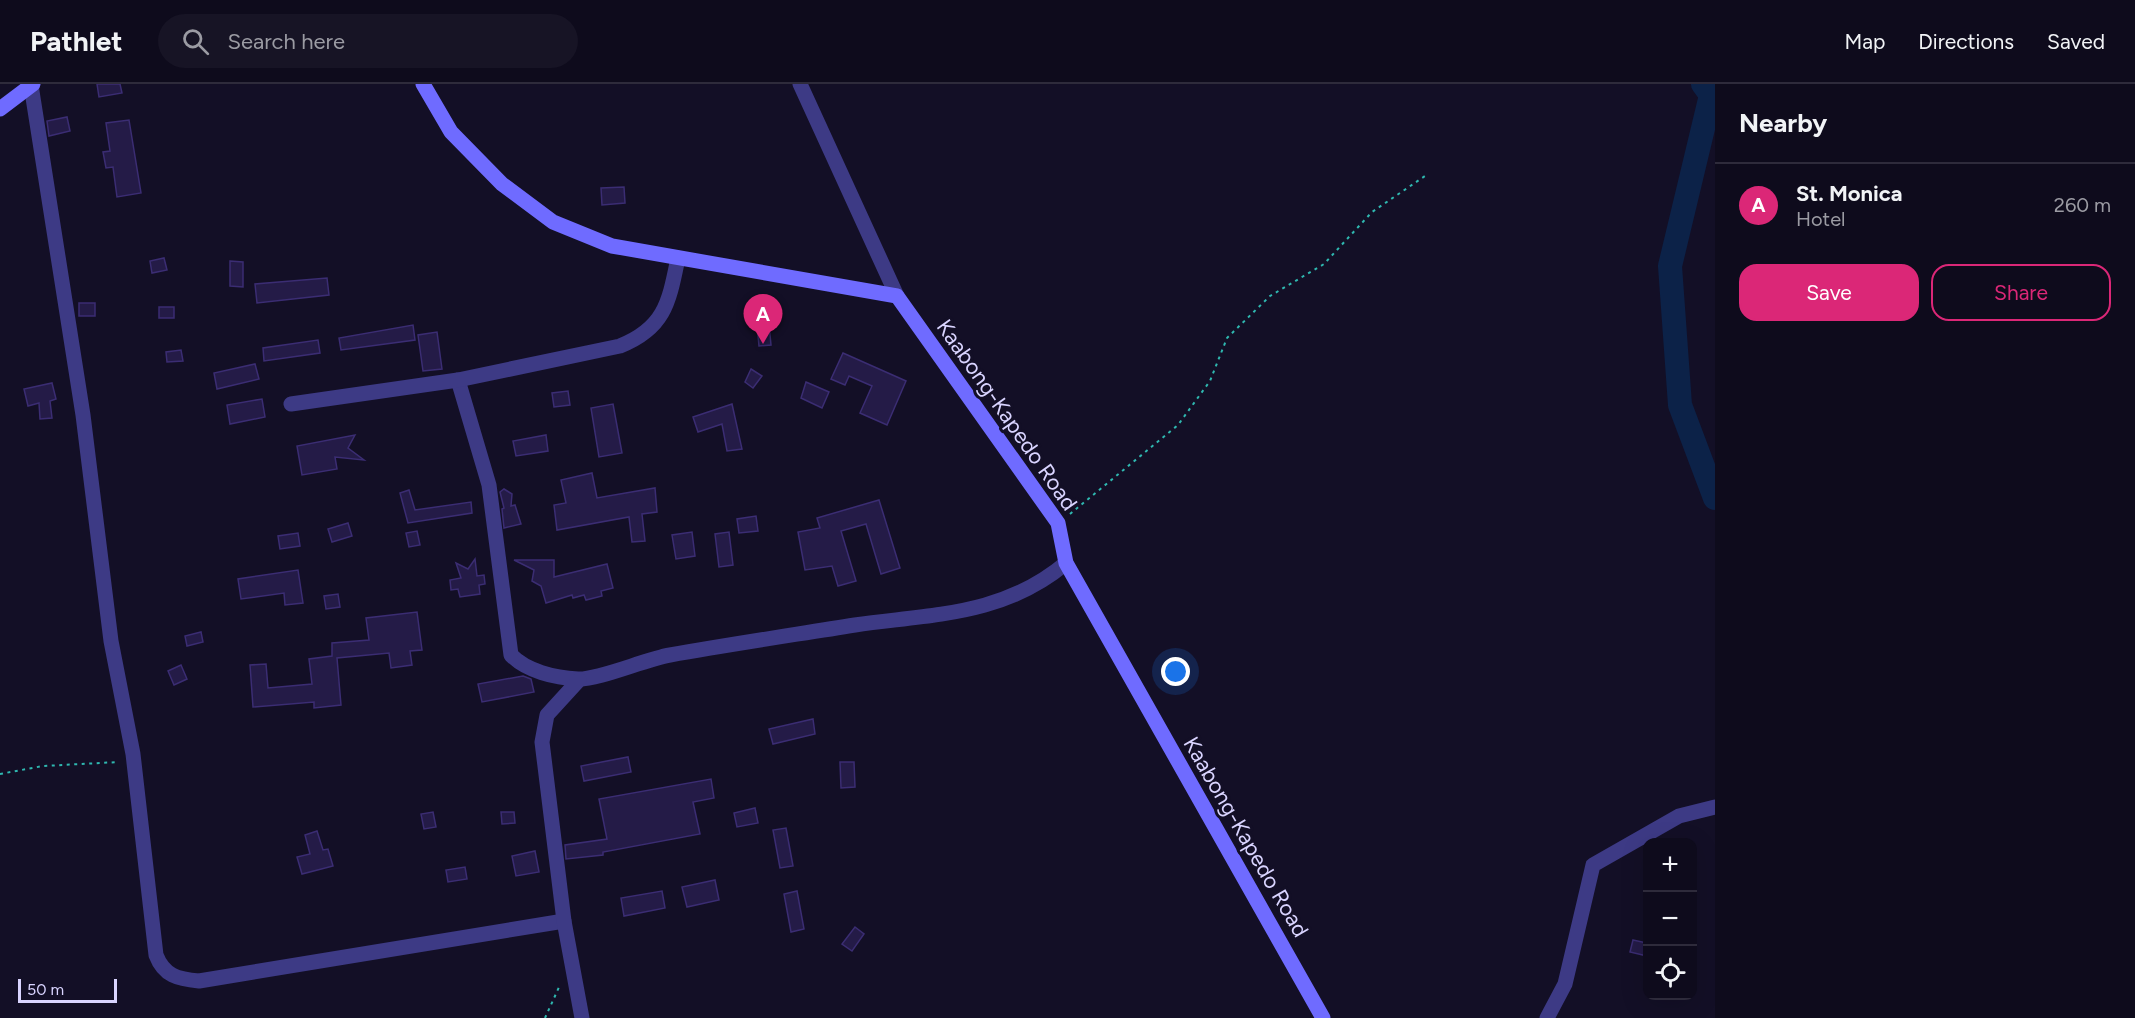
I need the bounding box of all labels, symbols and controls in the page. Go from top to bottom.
search box [158,14,578,68]
text: Pathlet [30,24,122,58]
icon: search [179,25,212,58]
text: Search here [227,28,345,55]
text: Map [1844,29,1885,54]
text: Directions [1918,29,2014,54]
text: Saved [2047,29,2105,54]
text: Nearby [1739,107,1827,139]
text: St. Monica [1796,180,1903,207]
text: A [1751,193,1766,217]
text: 260 m [2054,193,2111,217]
text: Hotel [1796,207,1845,231]
button: Save [1739,264,1919,321]
button: Share [1931,264,2111,321]
pin: A [744,294,783,344]
street label: Kaabong-Kapedo Road [931,314,1083,516]
your location [1161,657,1190,686]
street label: Kaabong-Kapedo Road [1178,732,1314,942]
map controls [1643,838,1697,1000]
button: + [1643,838,1697,892]
button: − [1643,892,1697,946]
button: locate [1643,946,1697,1000]
scale bar [18,976,117,1004]
text: 50 m [27,980,64,999]

